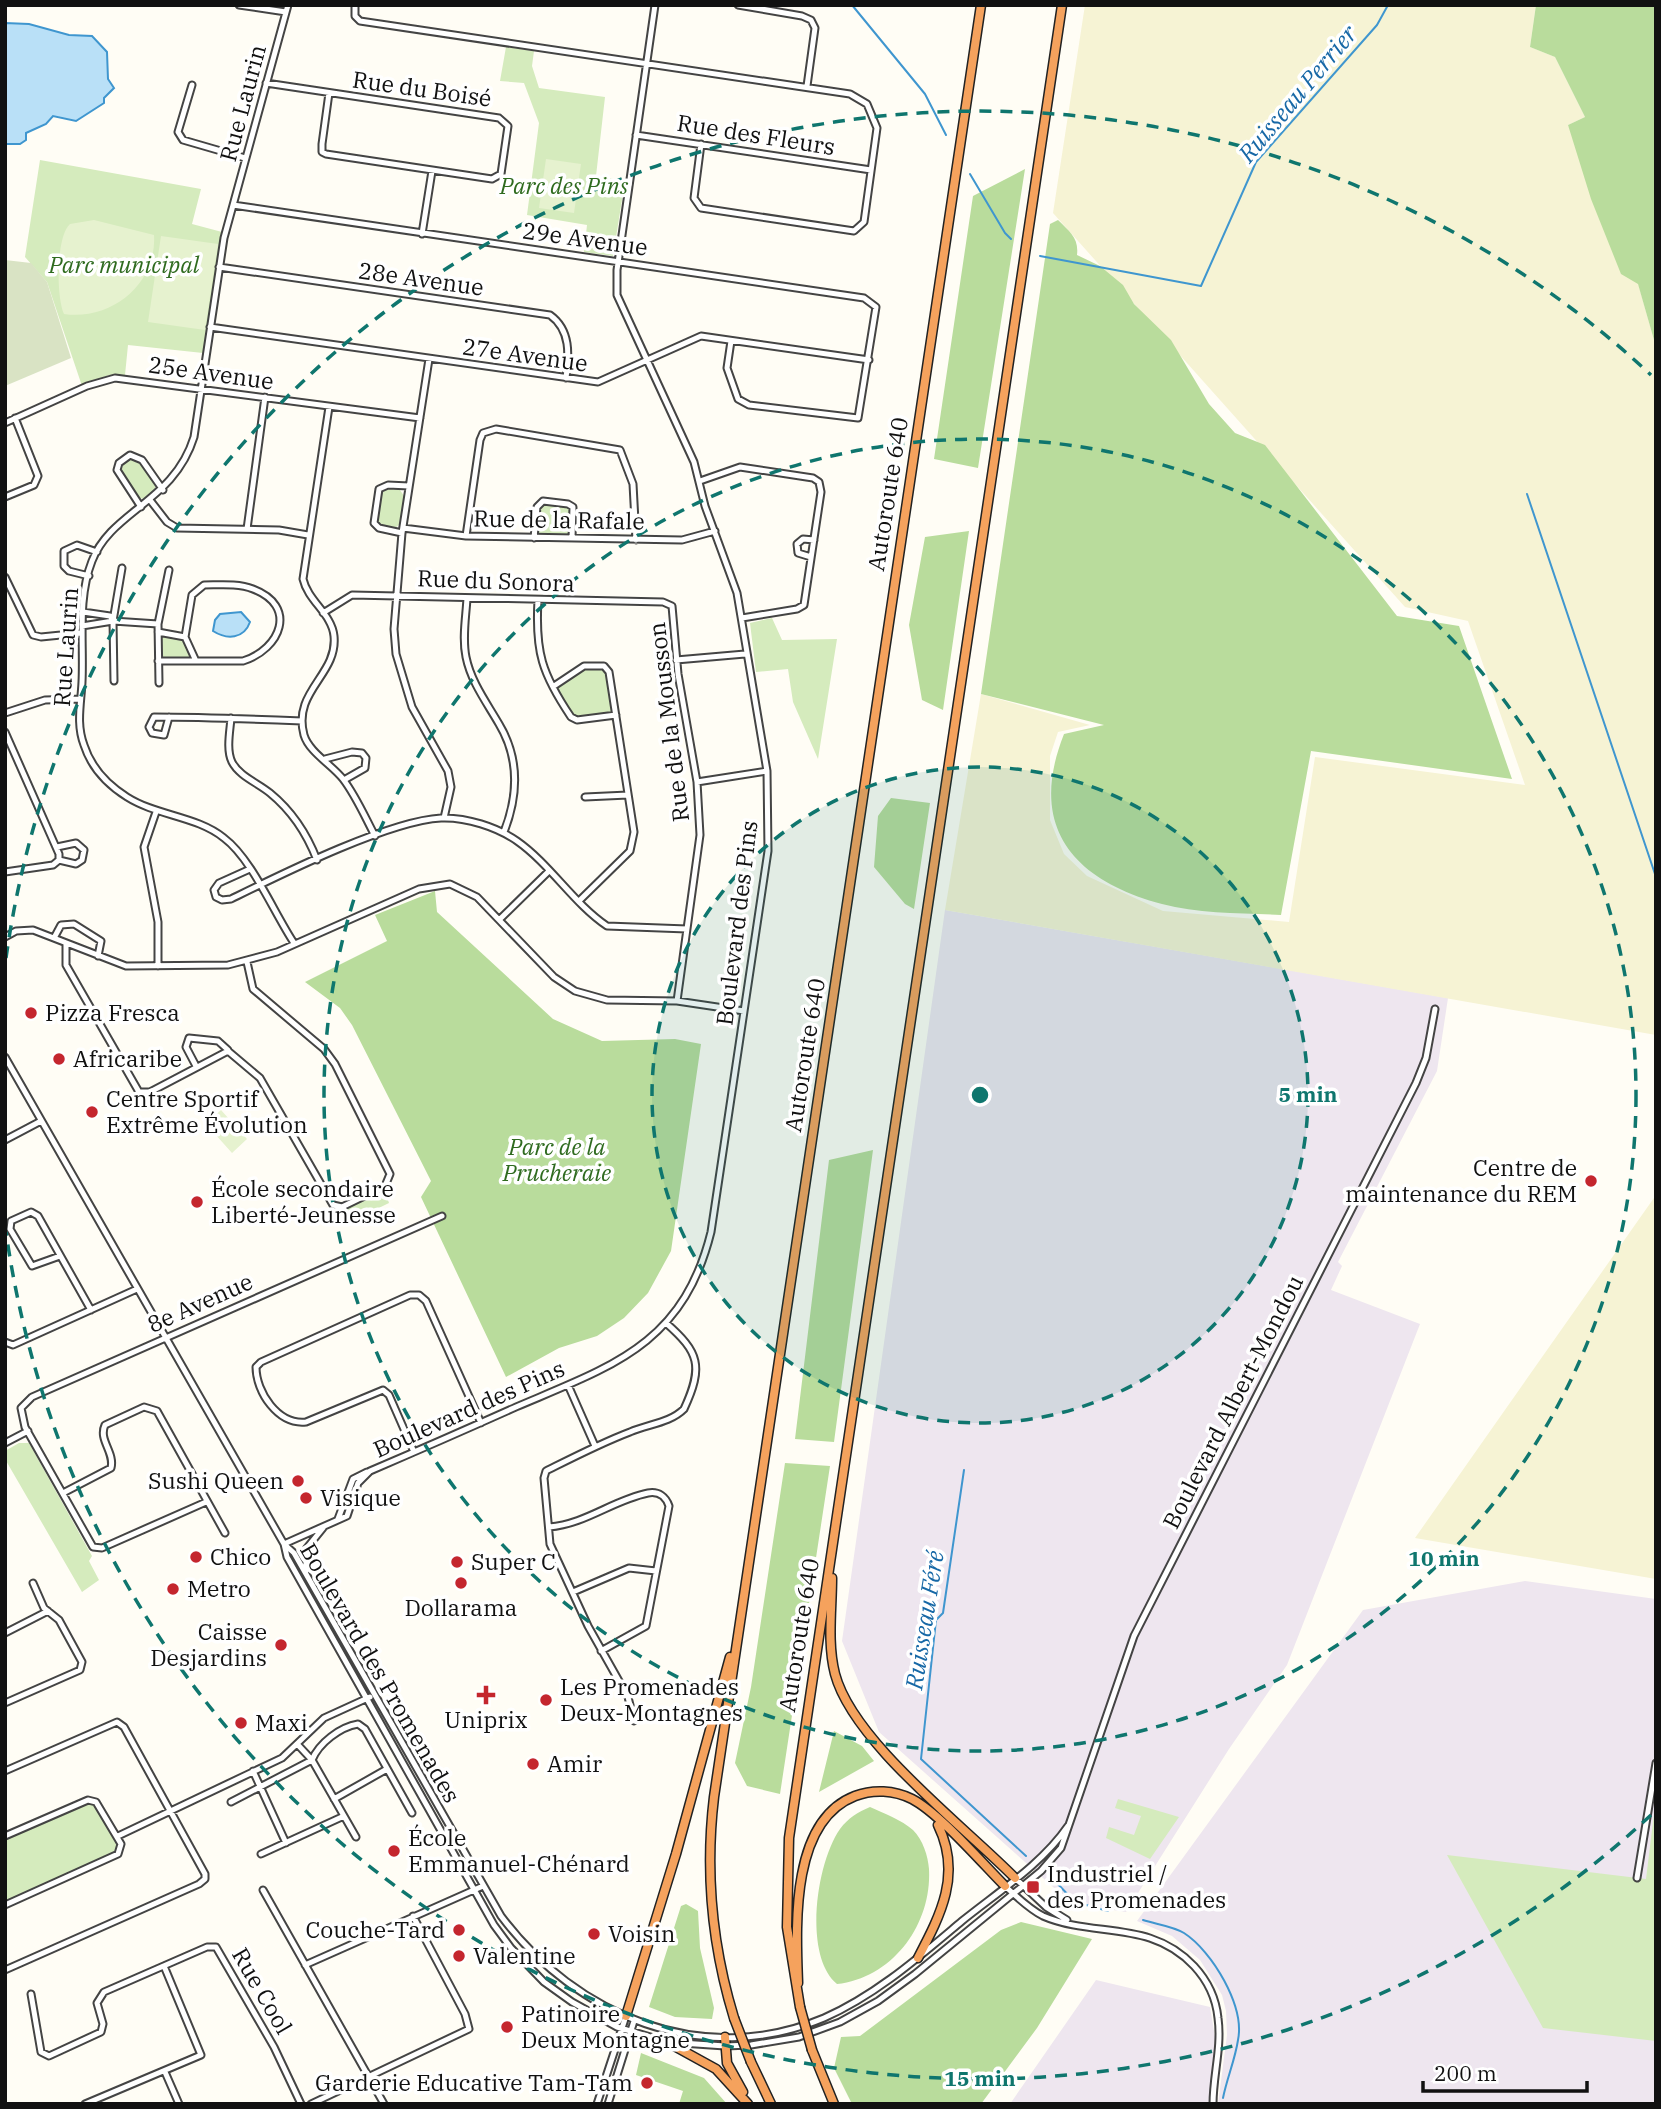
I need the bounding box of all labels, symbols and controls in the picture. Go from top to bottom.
water label: Ruisseau Perrier [1230,17,1365,169]
street label: Rue Laurin [212,41,272,164]
street label: Rue du Boisé [351,63,494,113]
street label: Rue des Fleurs [675,107,837,161]
park label: Parc des Pins [499,170,629,200]
street label: 29e Avenue [521,214,650,262]
park label: Parc municipal [48,249,200,279]
street label: 28e Avenue [357,254,486,302]
street label: 27e Avenue [461,330,590,378]
street label: 25e Avenue [147,348,276,396]
street label: Autoroute 640 [860,415,914,573]
street label: Rue de la Rafale [473,503,645,535]
street label: Rue du Sonora [417,562,575,598]
street label: Rue Laurin [46,586,84,708]
street label: Rue de la Mousson [641,621,695,824]
street label: Boulevard des Pins [709,819,763,1027]
street label: Autoroute 640 [777,976,831,1134]
place label: Pizza Fresca [45,997,180,1027]
marker: Pizza Fresca [23,1005,39,1021]
place label: Africaribe [73,1043,182,1073]
marker: Africaribe [51,1051,67,1067]
text: 5 min [1279,1080,1337,1108]
place label: Centre Sportif Extrême Évolution [106,1083,308,1139]
centre of rings [968,1083,992,1107]
marker: Centre Sportif Extrême Évolution [84,1104,100,1120]
park label: Parc de la Prucheraie [502,1131,611,1187]
place label: Centre de maintenance du REM [1345,1152,1577,1208]
place label: École secondaire Liberté-Jeunesse [211,1173,396,1229]
marker: Centre de maintenance du REM [1583,1173,1599,1189]
marker: École secondaire Liberté-Jeunesse [189,1194,205,1210]
street label: 8e Avenue [142,1266,257,1339]
street label: Boulevard Albert-Mondou [1155,1270,1309,1533]
street label: Boulevard des Pins [368,1352,569,1464]
place label: Sushi Queen [148,1465,284,1495]
marker: Sushi Queen [290,1473,306,1489]
place label: Visique [320,1482,401,1512]
marker: Visique [298,1490,314,1506]
street label: Boulevard des Promenades [294,1537,468,1808]
place label: Chico [210,1541,271,1571]
text: 10 min [1408,1544,1480,1572]
place label: Super C [471,1546,556,1576]
water label: Ruisseau Féré [897,1547,951,1692]
marker: Chico [188,1549,204,1565]
marker: Super C [449,1554,465,1570]
street label: Autoroute 640 [771,1556,825,1714]
place label: Metro [187,1573,251,1603]
marker: Dollarama [453,1575,469,1591]
marker: Metro [165,1581,181,1597]
place label: Dollarama [405,1592,517,1622]
place label: Caisse Desjardins [150,1616,267,1672]
marker: Caisse Desjardins [273,1637,289,1653]
place label: Les Promenades Deux-Montagnes [560,1671,743,1727]
marker: Uniprix [478,1687,494,1703]
marker: Les Promenades Deux-Montagnes [538,1692,554,1708]
place label: Uniprix [444,1704,528,1734]
place label: Maxi [255,1707,308,1737]
marker: Maxi [233,1715,249,1731]
place label: Amir [547,1748,602,1778]
marker: Amir [525,1756,541,1772]
place label: École Emmanuel-Chénard [408,1822,630,1878]
marker: École Emmanuel-Chénard [386,1843,402,1859]
place label: Industriel / des Promenades [1047,1858,1226,1914]
marker: Industriel / des Promenades [1025,1879,1041,1895]
place label: Couche-Tard [306,1914,445,1944]
place label: Voisin [608,1918,675,1948]
marker: Couche-Tard [451,1922,467,1938]
marker: Voisin [586,1926,602,1942]
place label: Valentine [473,1940,576,1970]
street label: Rue Cool [226,1942,300,2039]
marker: Valentine [451,1948,467,1964]
place label: Patinoire Deux Montagne [521,1998,690,2054]
marker: Patinoire Deux Montagne [499,2019,515,2035]
scale bar [1423,2050,1588,2094]
text: 200 m [1434,2059,1497,2087]
text: 15 min [944,2064,1016,2092]
place label: Garderie Educative Tam-Tam [315,2067,633,2097]
marker: Garderie Educative Tam-Tam [639,2075,655,2091]

